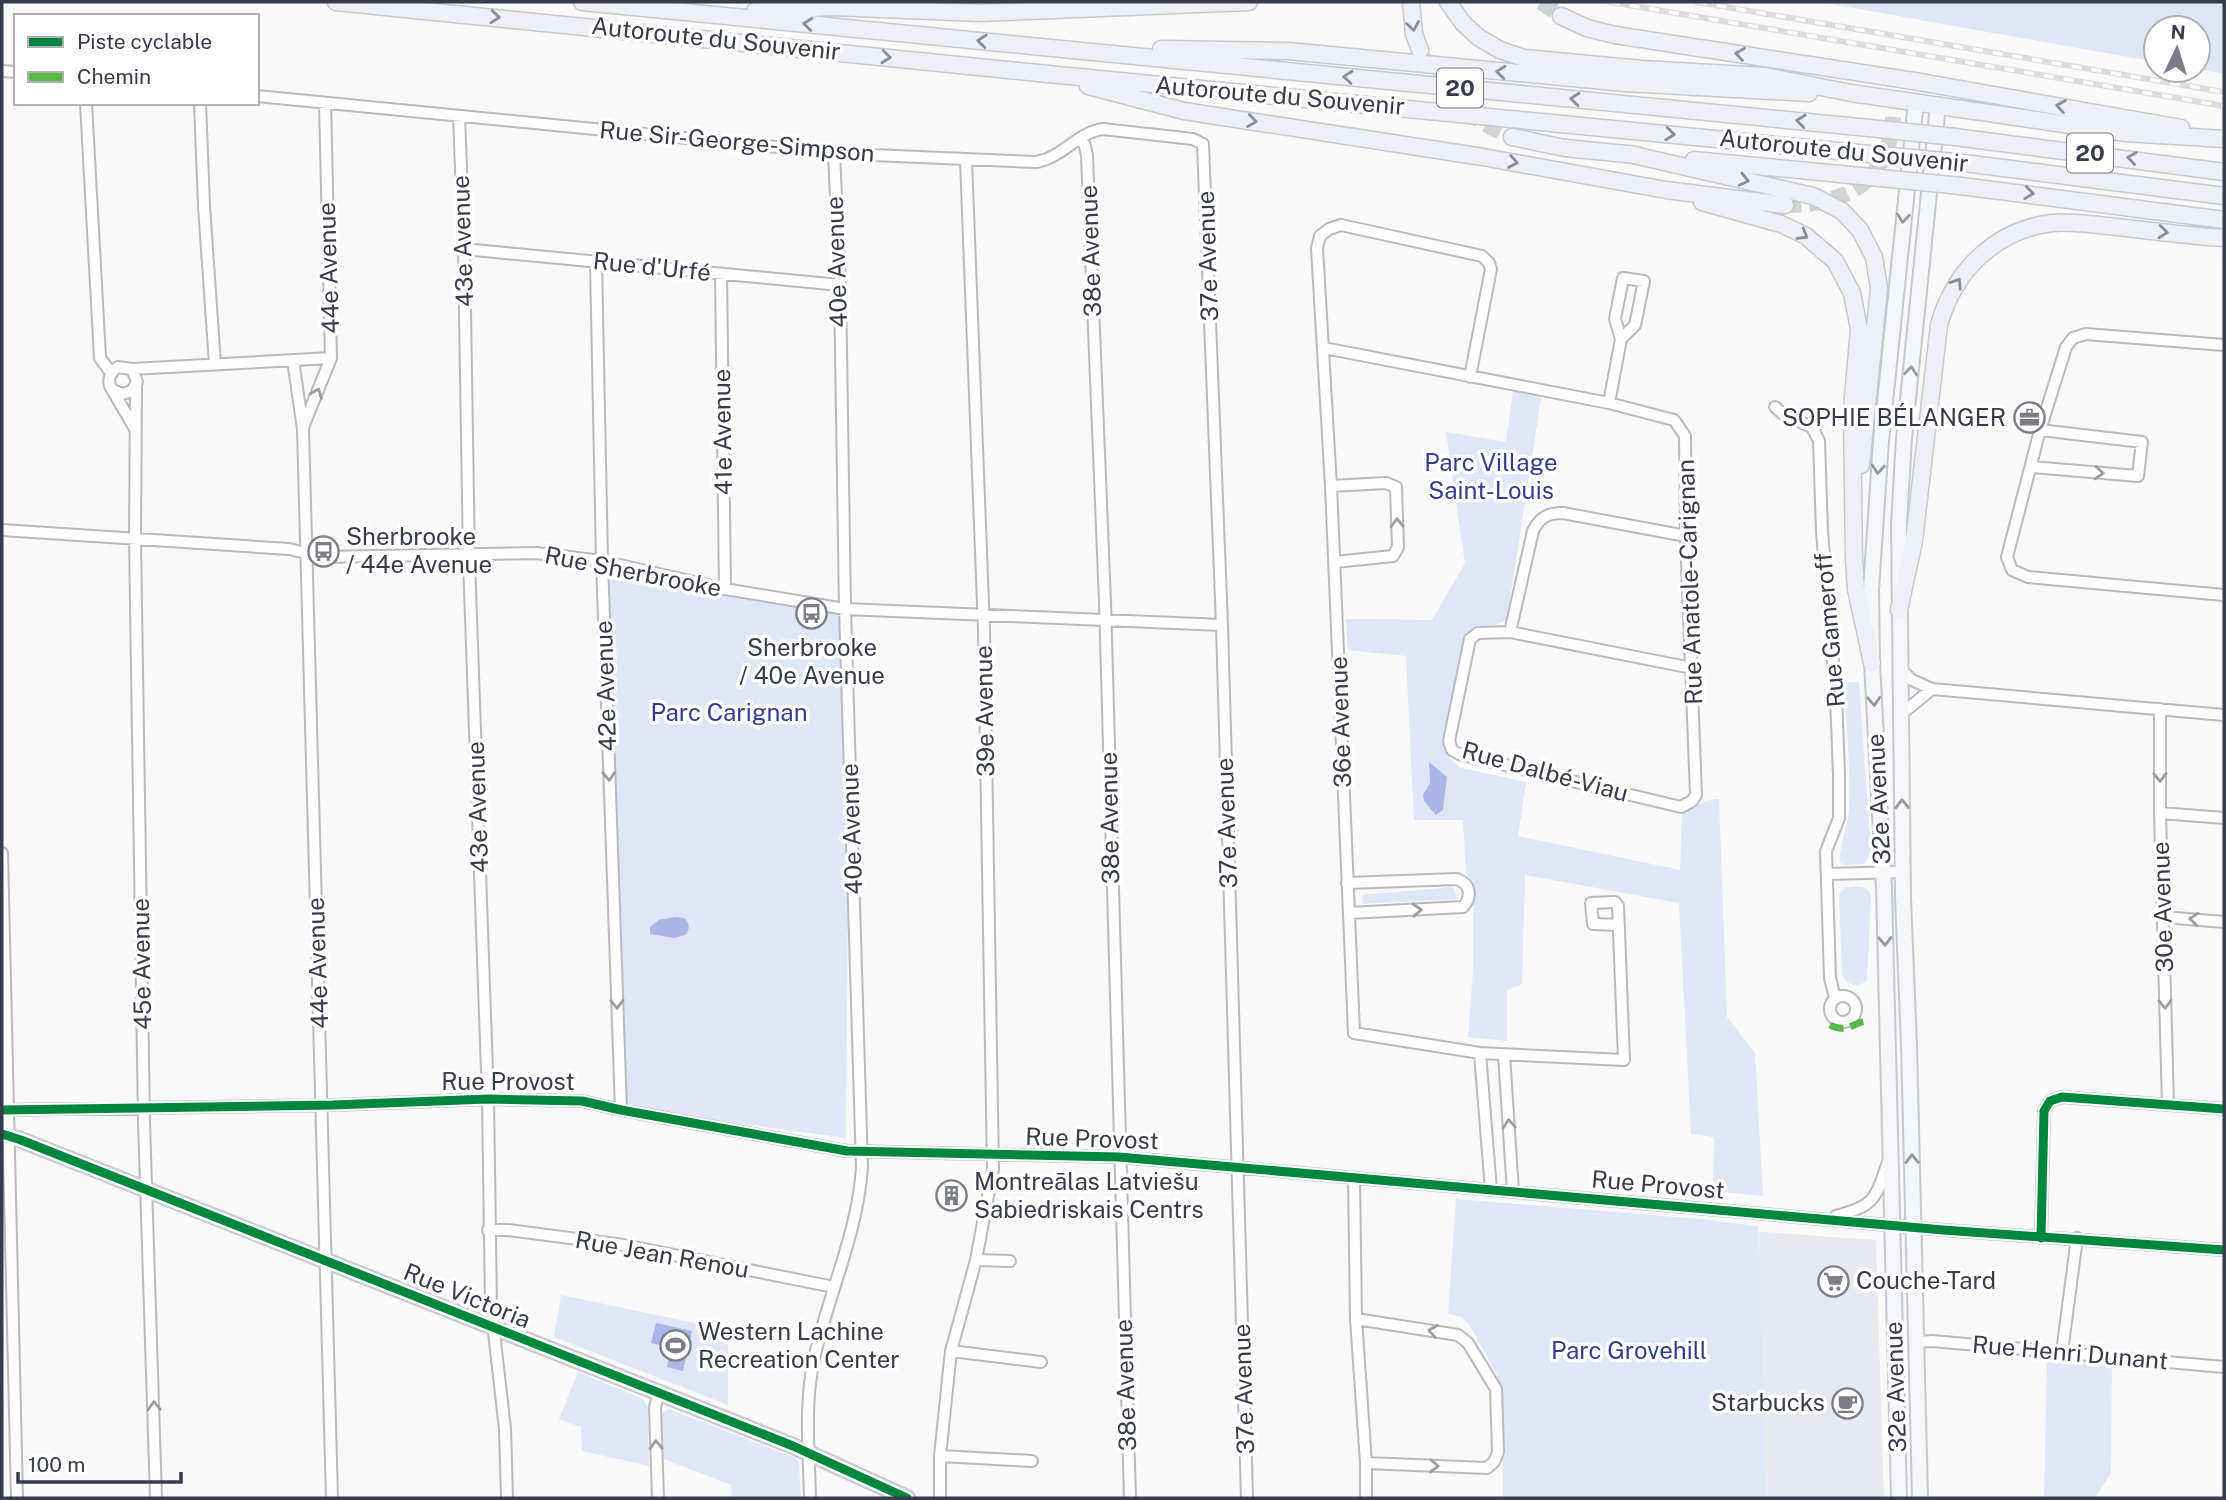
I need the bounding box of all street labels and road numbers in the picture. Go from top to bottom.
street label: Autoroute du Souvenir [590,11,842,65]
road number: 20 [1437,68,1483,108]
street label: Autoroute du Souvenir [1154,70,1406,120]
street label: Rue Sir-George-Simpson [598,115,876,167]
street label: Autoroute du Souvenir [1718,123,1970,177]
road number: 20 [2067,134,2113,172]
street label: 43e Avenue [446,175,478,307]
street label: 38e Avenue [1074,184,1106,318]
street label: 37e Avenue [1191,190,1223,322]
street label: 40e Avenue [820,196,852,328]
street label: 44e Avenue [312,202,344,334]
street label: Rue d'Urfé [592,246,712,286]
street label: 41e Avenue [707,369,737,496]
street label: Rue Anatole-Carignan [1671,459,1707,705]
street label: Rue Sherbrooke [543,540,724,602]
street label: Rue Gameroff [1808,552,1850,709]
street label: 42e Avenue [589,620,621,752]
street label: 39e Avenue [969,645,999,777]
street label: 36e Avenue [1324,656,1356,788]
street label: 32e Avenue [1861,733,1895,865]
street label: Rue Dalbé-Viau [1459,735,1631,807]
street label: 43e Avenue [461,741,493,873]
street label: 38e Avenue [1094,752,1124,884]
street label: 37e Avenue [1210,757,1242,889]
street label: 40e Avenue [835,763,867,895]
street label: 30e Avenue [2146,841,2178,973]
street label: 44e Avenue [301,897,333,1029]
street label: 45e Avenue [126,898,156,1030]
street label: Rue Provost [441,1067,575,1095]
street label: Rue Provost [1025,1122,1159,1154]
street label: Rue Provost [1590,1164,1726,1204]
street label: Rue Jean Renou [573,1225,751,1283]
street label: Rue Victoria [400,1257,535,1333]
street label: 38e Avenue [1109,1318,1141,1452]
street label: 32e Avenue [1879,1321,1911,1453]
street label: 37e Avenue [1227,1323,1259,1455]
street label: Rue Henri Dunant [1971,1329,2169,1375]

